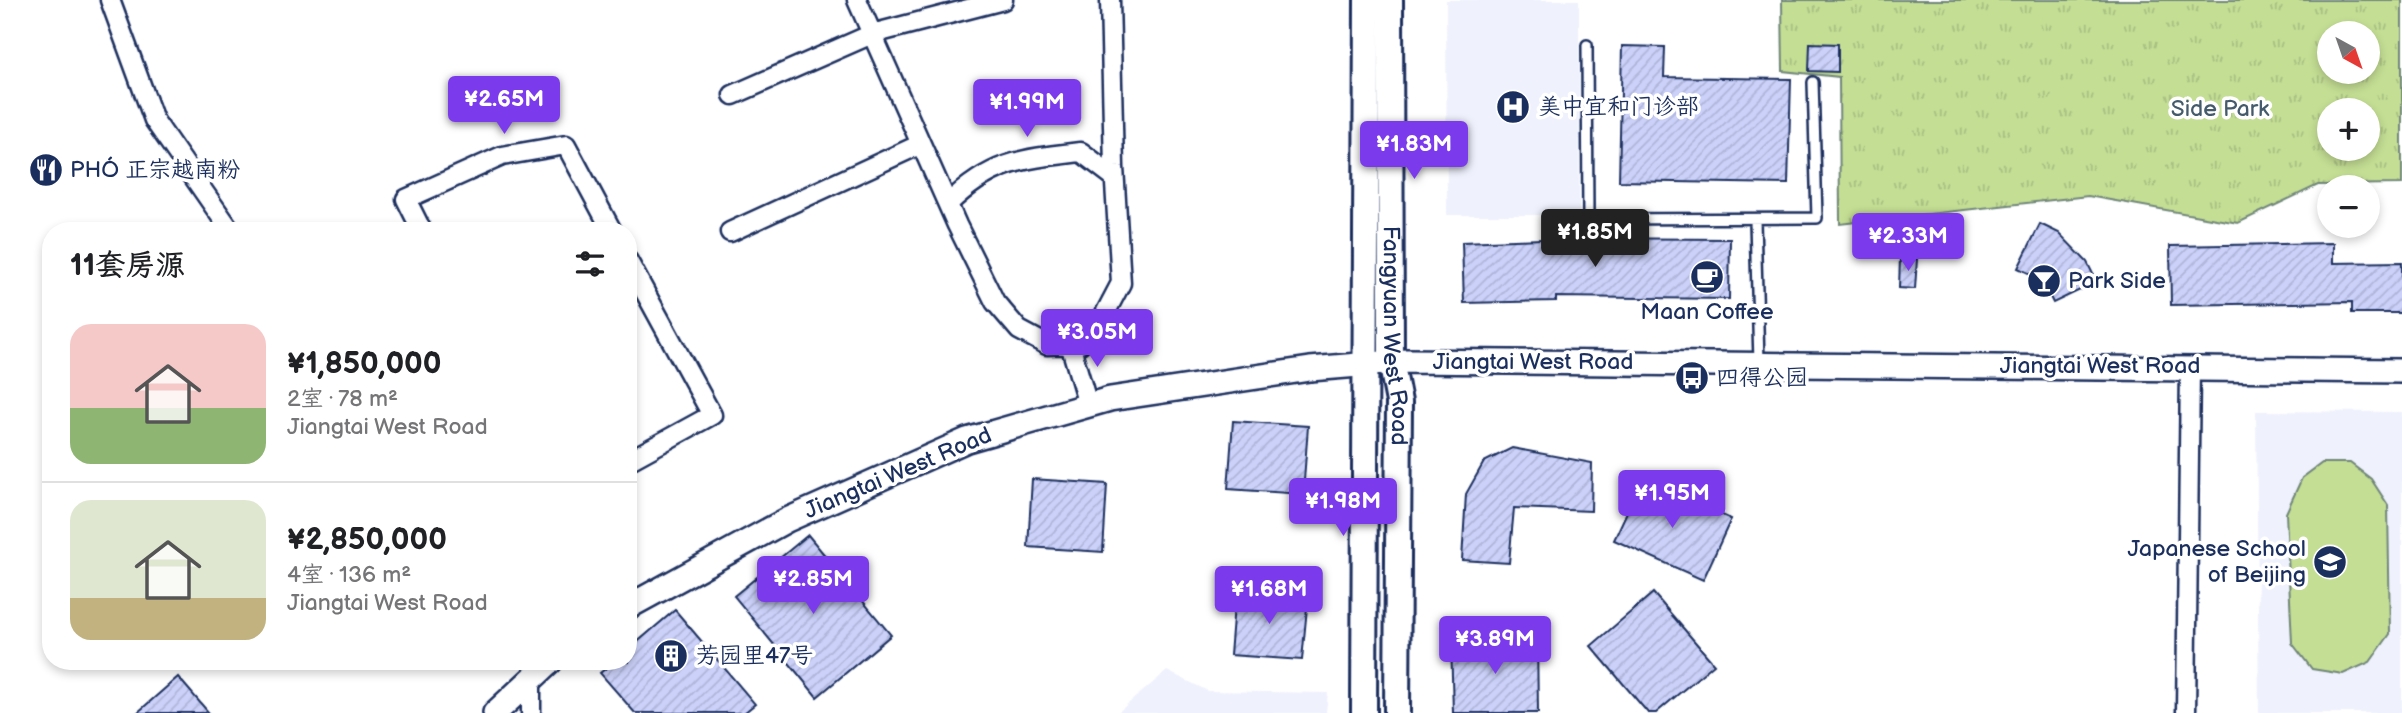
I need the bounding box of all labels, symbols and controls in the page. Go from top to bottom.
north arrow [2317,21,2380,84]
map controls [2317,21,2380,238]
pin: ¥2.65M [447,76,561,136]
pin: ¥1.99M [970,80,1084,139]
text: ¥2.65M [464,85,544,113]
text: ¥1.99M [989,88,1065,116]
hospital icon: 美中宜和门诊部 [1494,88,1532,126]
place label: 美中宜和门诊部 [1538,93,1699,121]
park label: Side Park [2171,95,2270,123]
button: + [2317,98,2380,161]
pin: ¥1.83M [1357,122,1471,181]
text: ¥1.83M [1376,130,1452,158]
restaurant icon: PHÓ 正宗越南粉 [27,151,65,189]
place label: PHÓ 正宗越南粉 [70,156,240,184]
button: − [2317,175,2380,238]
pin: ¥1.85M [1538,210,1652,269]
pin: ¥2.33M [1851,214,1965,273]
text: ¥1.85M [1557,218,1633,246]
text: ¥2.33M [1868,222,1948,250]
street label: Fangyuan West Road [1377,226,1414,446]
icon: filters [571,245,609,283]
text: 11套房源 [70,248,185,284]
cafe icon: Maan Coffee [1688,258,1726,296]
bar icon: Park Side [2025,262,2063,300]
place label: Park Side [2068,267,2166,295]
place label: Maan Coffee [1640,298,1774,326]
pin: ¥3.05M [1040,310,1154,369]
text: ¥3.05M [1057,318,1137,346]
text: ¥1,850,000 [287,346,442,382]
street label: Jiangtai West Road [1433,348,1633,376]
icon: home [126,352,210,436]
street label: Jiangtai West Road [2000,352,2200,380]
bus stop icon: 四得公园 [1673,359,1711,397]
place label: 四得公园 [1716,364,1808,392]
text: 2室 · 78 m² [287,385,398,413]
text: Jiangtai West Road [287,413,488,441]
street label: Jiangtai West Road [800,421,996,525]
pin: ¥1.95M [1615,470,1729,530]
pin: ¥1.98M [1286,478,1400,538]
text: ¥1.95M [1634,479,1710,507]
text: ¥1.98M [1305,487,1381,515]
text: ¥2,850,000 [287,522,447,558]
icon: home [126,528,210,612]
place label: Japanese School of Beijing [2128,535,2306,589]
school or university icon: Japanese School of Beijing [2311,543,2349,581]
pin: ¥2.85M [756,556,870,616]
text: 4室 · 136 m² [287,561,411,589]
text: ¥2.85M [773,565,853,593]
pin: ¥1.68M [1212,566,1326,626]
text: ¥1.68M [1231,575,1307,603]
text: Jiangtai West Road [287,589,488,617]
pin: ¥3.89M [1438,616,1552,676]
text: ¥3.89M [1455,625,1535,653]
building icon: 芳园里47号 [652,637,690,675]
place label: 芳园里47号 [696,642,813,670]

